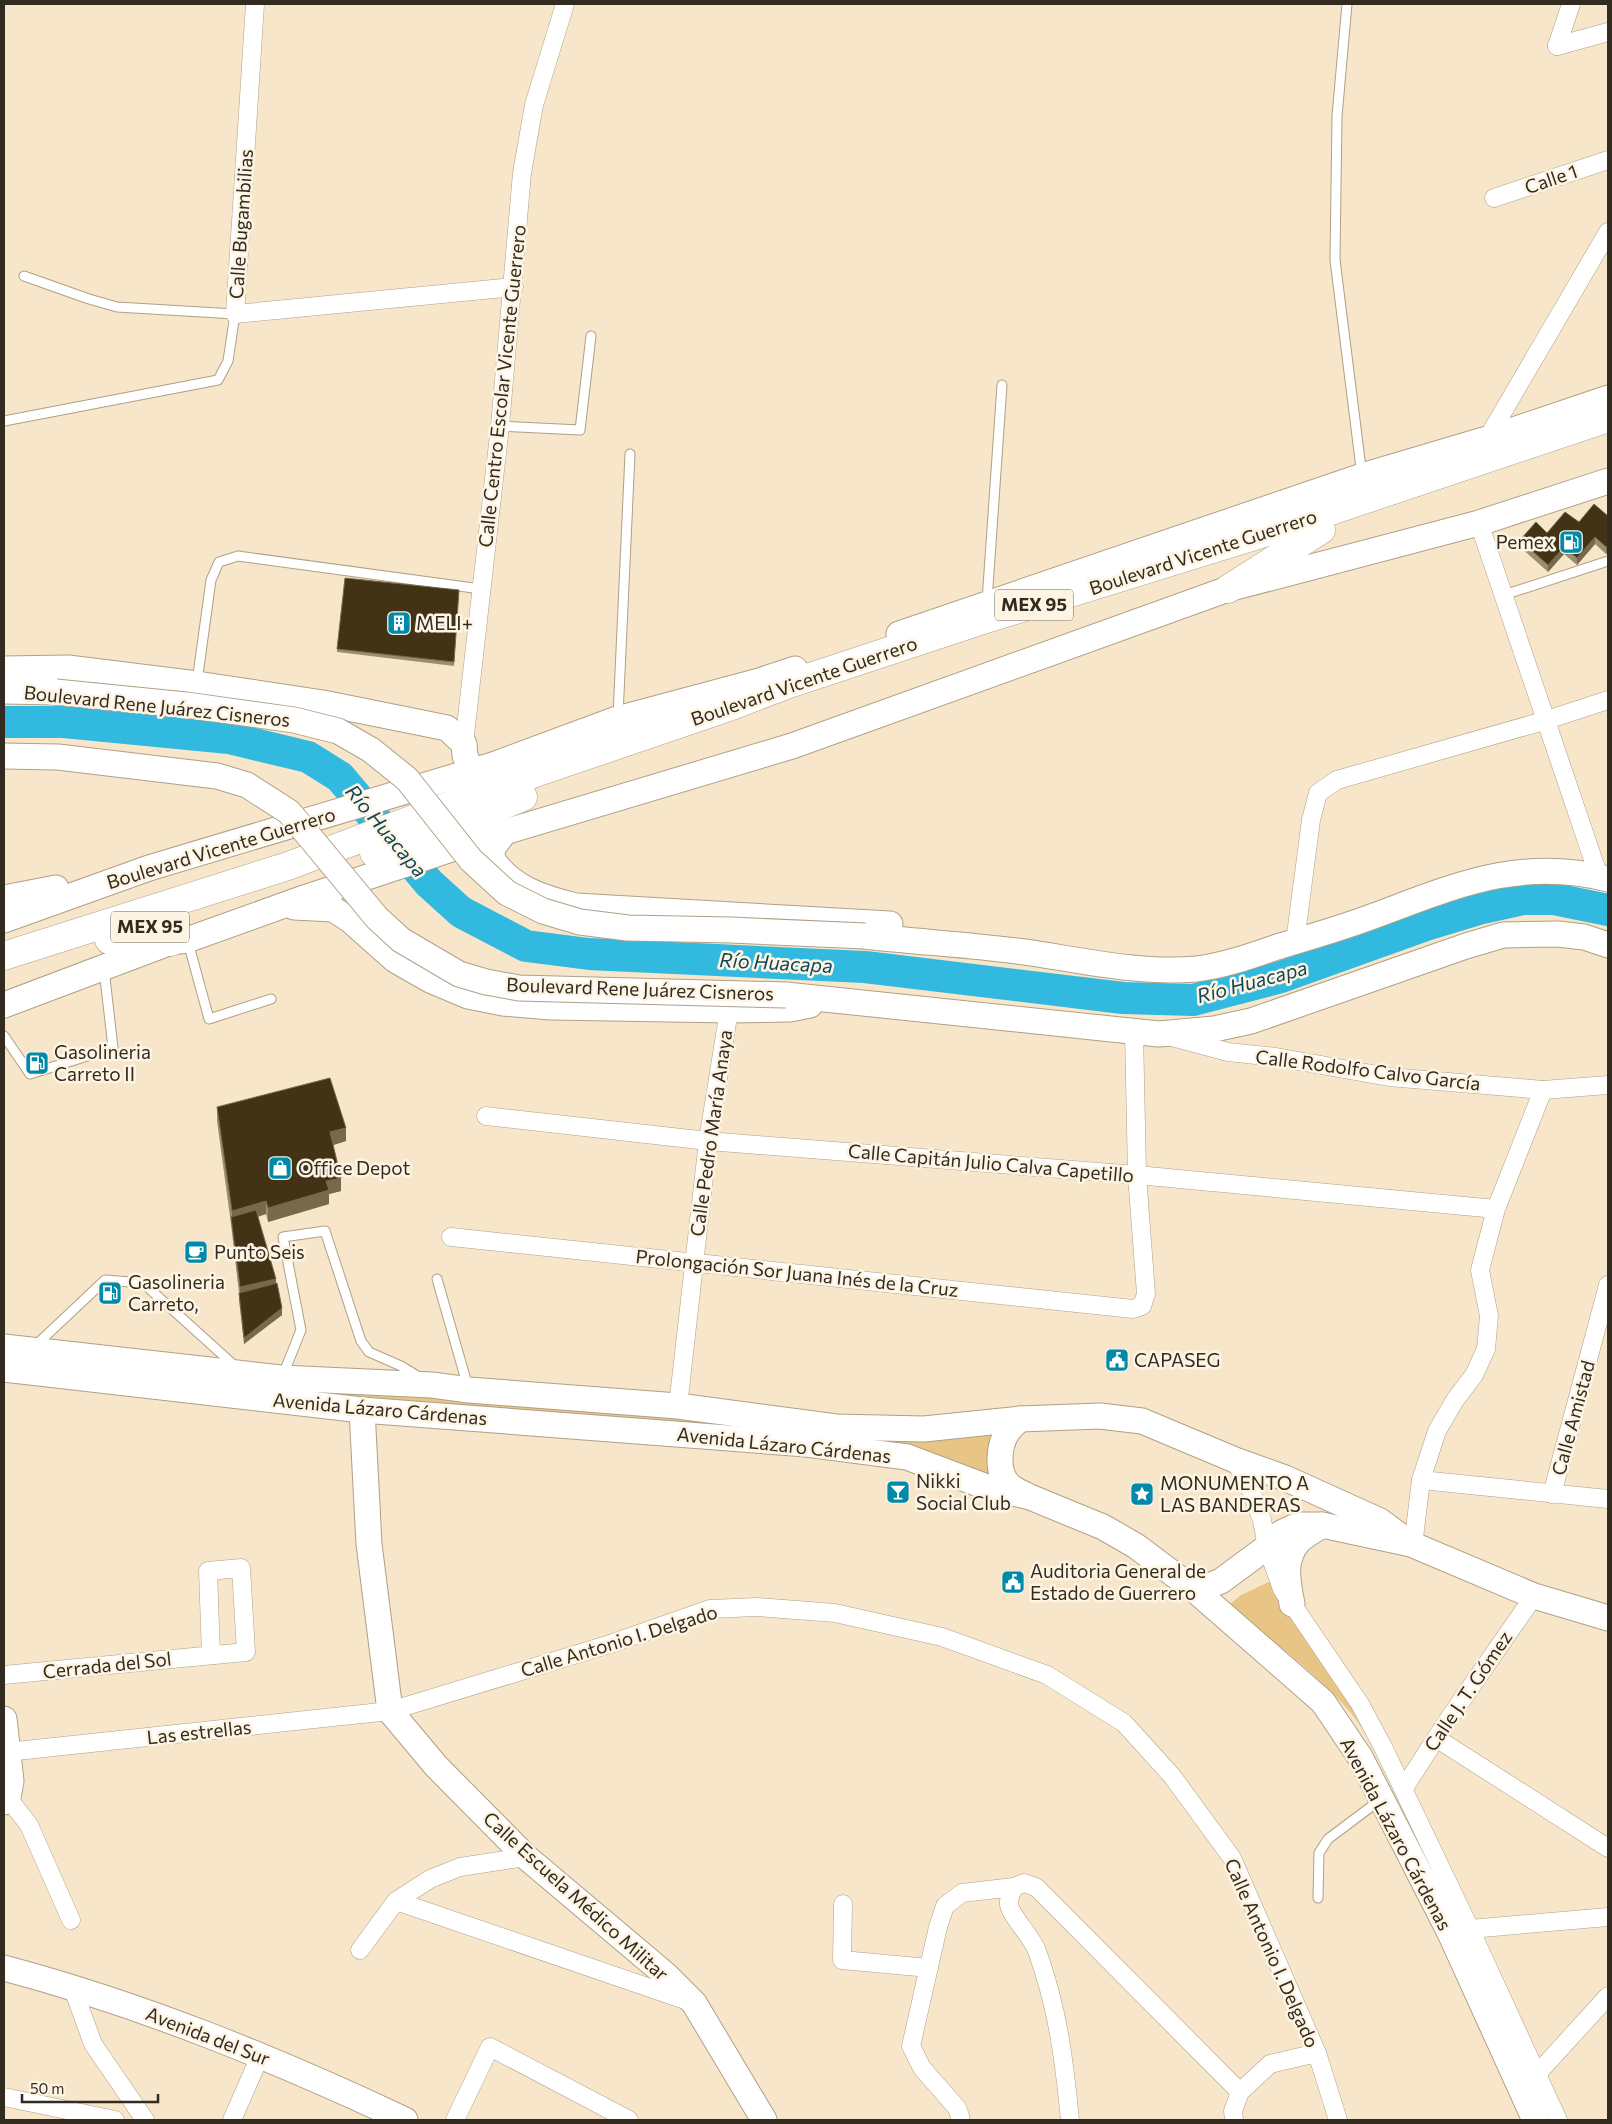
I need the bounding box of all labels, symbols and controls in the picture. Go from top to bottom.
street label: Calle Bugambilias [224,148,257,300]
street label: Calle 1 [1521,159,1580,198]
street label: Calle Centro Escolar Vicente Guerrero [473,223,530,548]
street label: Boulevard Vicente Guerrero [1086,504,1319,599]
fuel station icon: Pemex [1558,529,1584,555]
place label: Pemex [1496,530,1554,553]
road number: MEX 95 [995,590,1073,620]
building icon: MELI+ [386,610,412,636]
place label: MELI+ [416,611,473,634]
street label: Boulevard Vicente Guerrero [688,631,920,730]
street label: Boulevard Rene Juárez Cisneros [23,680,291,731]
water label: Río Huacapa [341,779,432,882]
street label: Boulevard Vicente Guerrero [104,802,338,893]
road number: MEX 95 [111,912,189,942]
water label: Río Huacapa [719,947,833,977]
water label: Río Huacapa [1194,955,1310,1007]
street label: Boulevard Rene Juárez Cisneros [506,972,774,1005]
street label: Calle Pedro María Anaya [685,1028,736,1238]
place label: Gasolineria Carreto II [54,1040,151,1085]
street label: Calle Rodolfo Calvo García [1254,1044,1482,1095]
fuel station icon: Gasolineria Carreto II [24,1050,50,1076]
street label: Calle Capitán Julio Calva Capetillo [847,1139,1135,1186]
shop icon: Office Depot [267,1155,293,1181]
place label: Office Depot [298,1156,411,1179]
cafe icon: Punto Seis [183,1239,209,1265]
place label: Punto Seis [214,1240,305,1263]
street label: Prolongación Sor Juana Inés de la Cruz [635,1244,960,1301]
place label: Gasolineria Carreto, [128,1270,225,1315]
fuel station icon: Gasolineria Carreto, [97,1280,123,1306]
public building icon: CAPASEG [1104,1347,1130,1373]
place label: CAPASEG [1134,1348,1221,1371]
street label: Calle Amistad [1546,1358,1599,1478]
street label: Avenida Lázaro Cárdenas [272,1388,488,1429]
street label: Avenida Lázaro Cárdenas [676,1422,892,1467]
place label: Nikki Social Club [916,1469,1011,1514]
place label: MONUMENTO A LAS BANDERAS [1160,1471,1309,1516]
bar icon: Nikki Social Club [885,1479,911,1505]
place icon: MONUMENTO A LAS BANDERAS [1129,1481,1155,1507]
place label: Auditoria General de Estado de Guerrero [1030,1559,1206,1604]
public building icon: Auditoria General de Estado de Guerrero [1000,1569,1026,1595]
street label: Calle Antonio I. Delgado [518,1600,720,1681]
street label: Calle J. T. Gómez [1419,1626,1516,1755]
street label: Cerrada del Sol [41,1646,172,1683]
street label: Las estrellas [146,1715,252,1748]
street label: Avenida Lázaro Cárdenas [1336,1733,1457,1934]
street label: Calle Escuela Médico Militar [479,1806,674,1985]
street label: Calle Antonio I. Delgado [1220,1855,1325,2051]
street label: Avenida del Sur [143,2001,274,2070]
scale bar [22,2072,159,2104]
text: 50 m [30,2079,64,2097]

